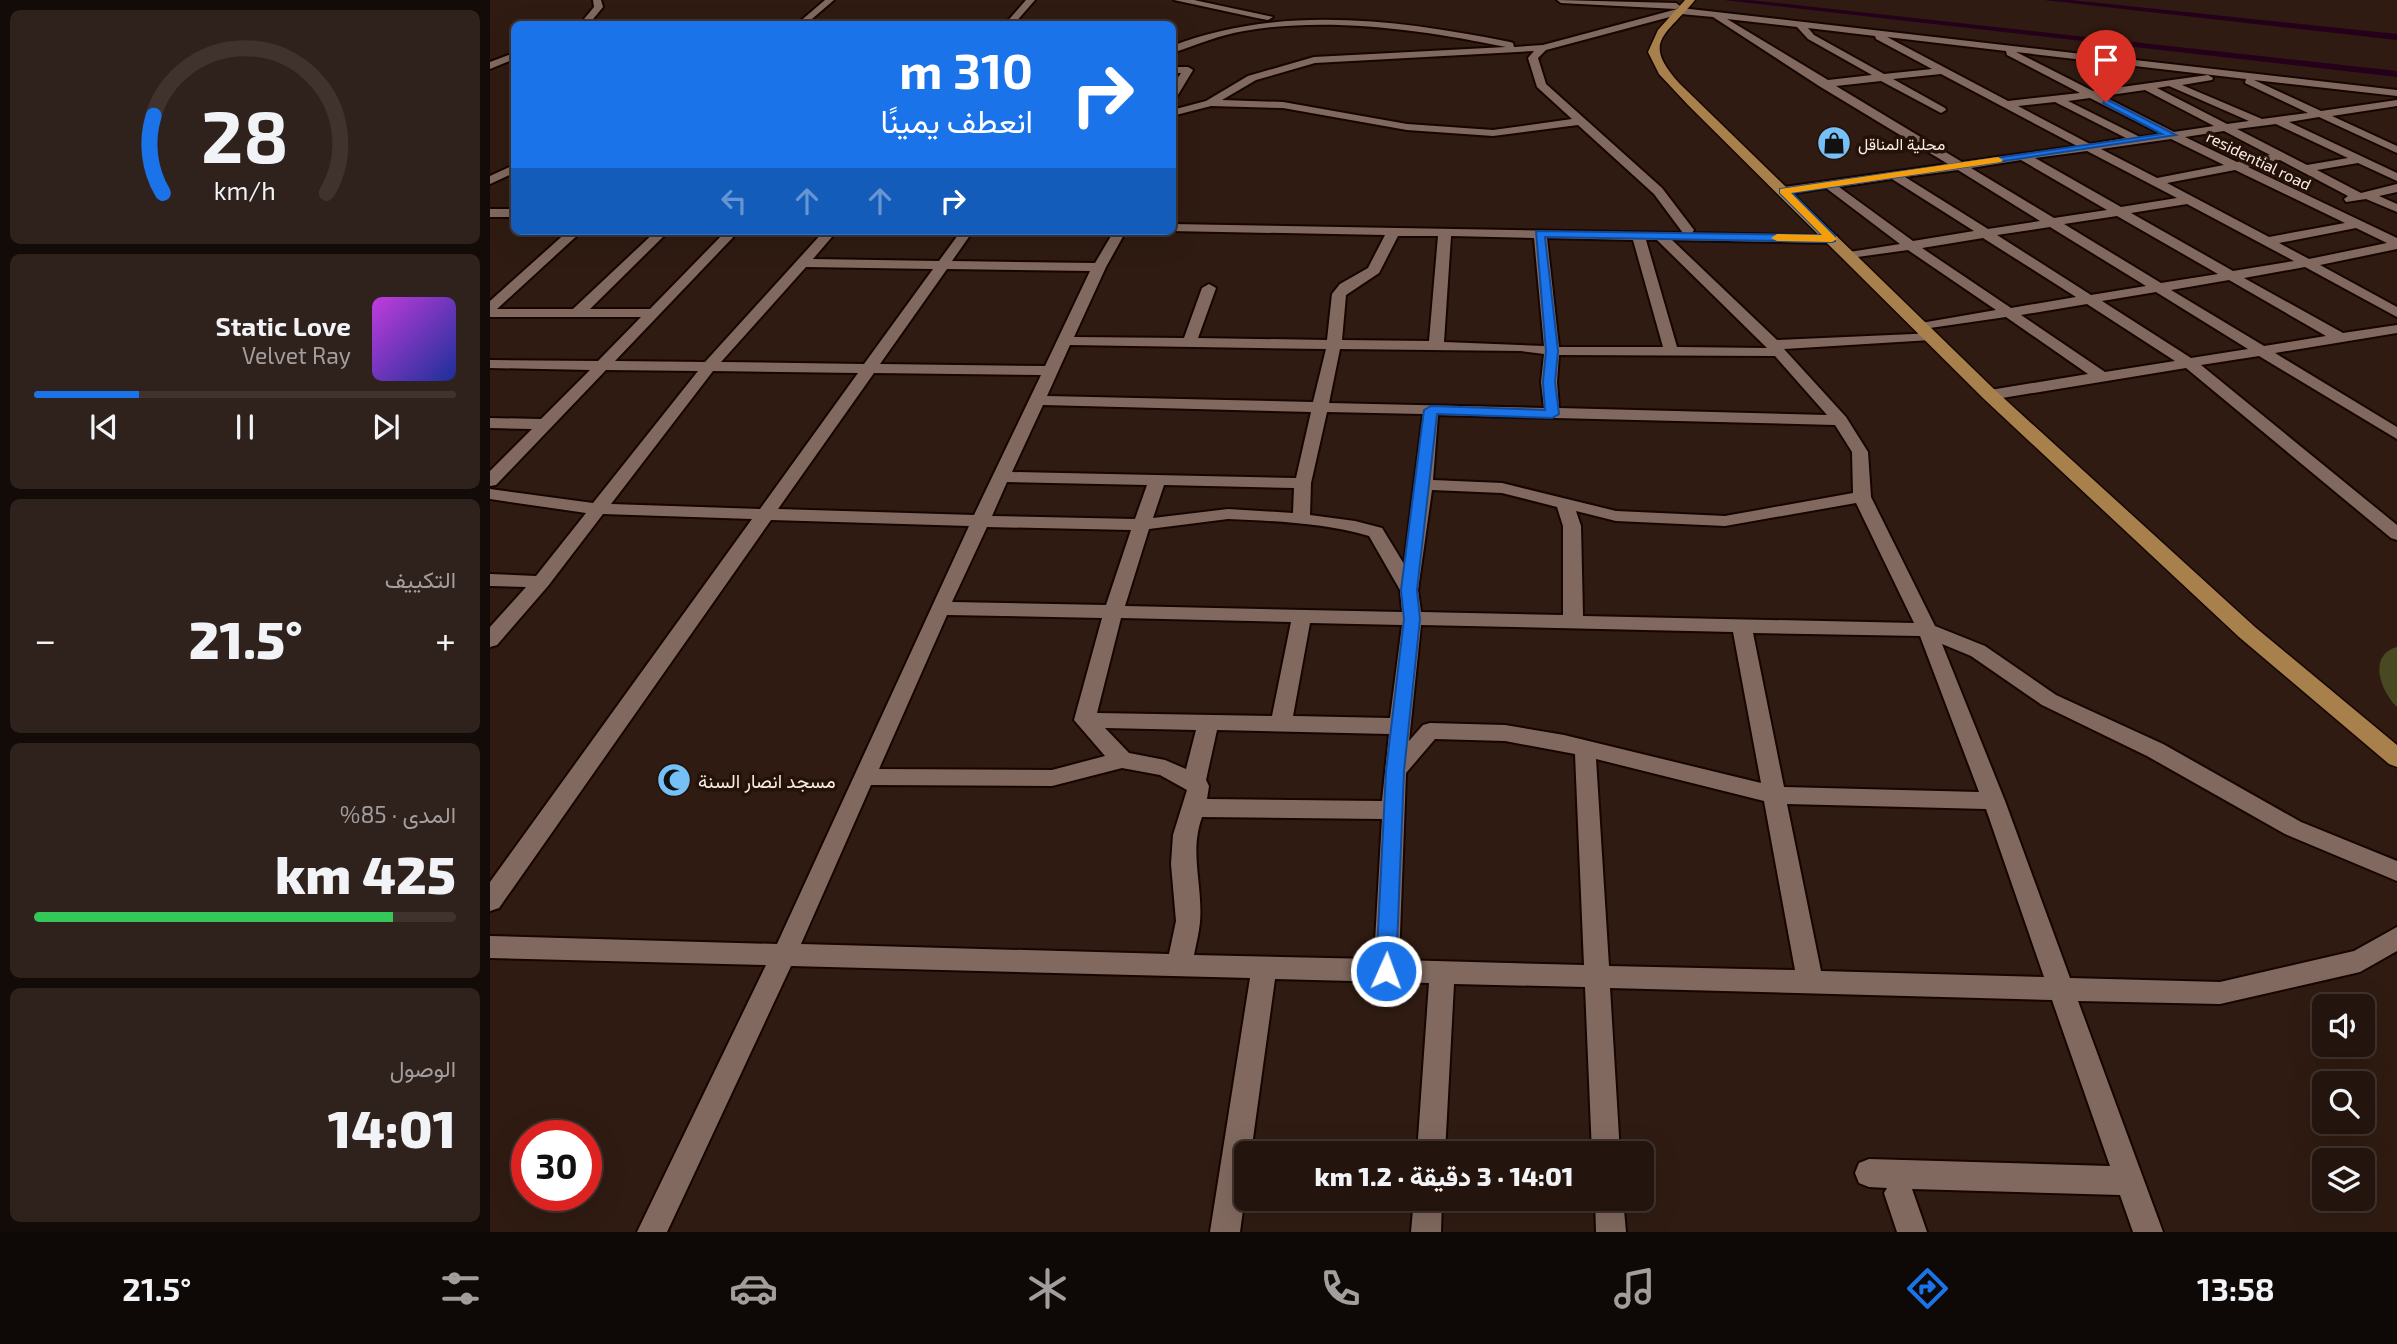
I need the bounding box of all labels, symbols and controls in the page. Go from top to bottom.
pin [2076,30,2136,102]
text: 310 m [899,40,1033,99]
icon: arrive [2087,41,2125,79]
icon: right [1057,49,1148,140]
text: 28 [201,91,289,179]
text: انعطف يمينًا [881,101,1033,139]
shop icon: محلية المناقل [1815,124,1853,162]
street label: residential road [2204,126,2314,194]
place label: محلية المناقل [1858,134,1945,155]
text: km/h [214,175,276,205]
icon: left [715,182,753,220]
icon: ahead [788,182,826,220]
icon: ahead [861,182,899,220]
icon: right [934,182,972,220]
text: Static Love [216,310,351,341]
text: Velvet Ray [242,341,351,369]
icon: previous [85,408,123,446]
icon: pause [226,408,264,446]
icon: next [367,408,405,446]
text: التكييف [385,565,456,593]
text: 21.5° [189,607,303,669]
text: − [34,616,56,662]
text: + [435,616,456,662]
mosque icon: مسجد انصار السنة [655,761,693,799]
place label: مسجد انصار السنة [698,769,836,793]
text: المدى · 85% [340,800,456,828]
text: 425 km [275,842,456,904]
position arrow [1349,934,1423,1008]
map controls [2312,994,2375,1211]
button: sound [2312,994,2375,1057]
text: الوصول [390,1054,456,1082]
button: search [2312,1071,2375,1134]
text: 14:01 [328,1096,456,1158]
speed limit sign: 30 [511,1120,602,1211]
button: layers [2312,1148,2375,1211]
text: 14:01 · 3 دقيقة · 1.2 km [1314,1160,1574,1191]
icon: filters [436,1264,485,1313]
icon: car [729,1264,778,1313]
icon: climate [1023,1264,1072,1313]
icon: phone [1316,1264,1365,1313]
icon: music [1610,1264,1659,1313]
icon: directions [1903,1264,1952,1313]
text: 21.5° [122,1269,191,1307]
text: 13:58 [2197,1269,2275,1307]

